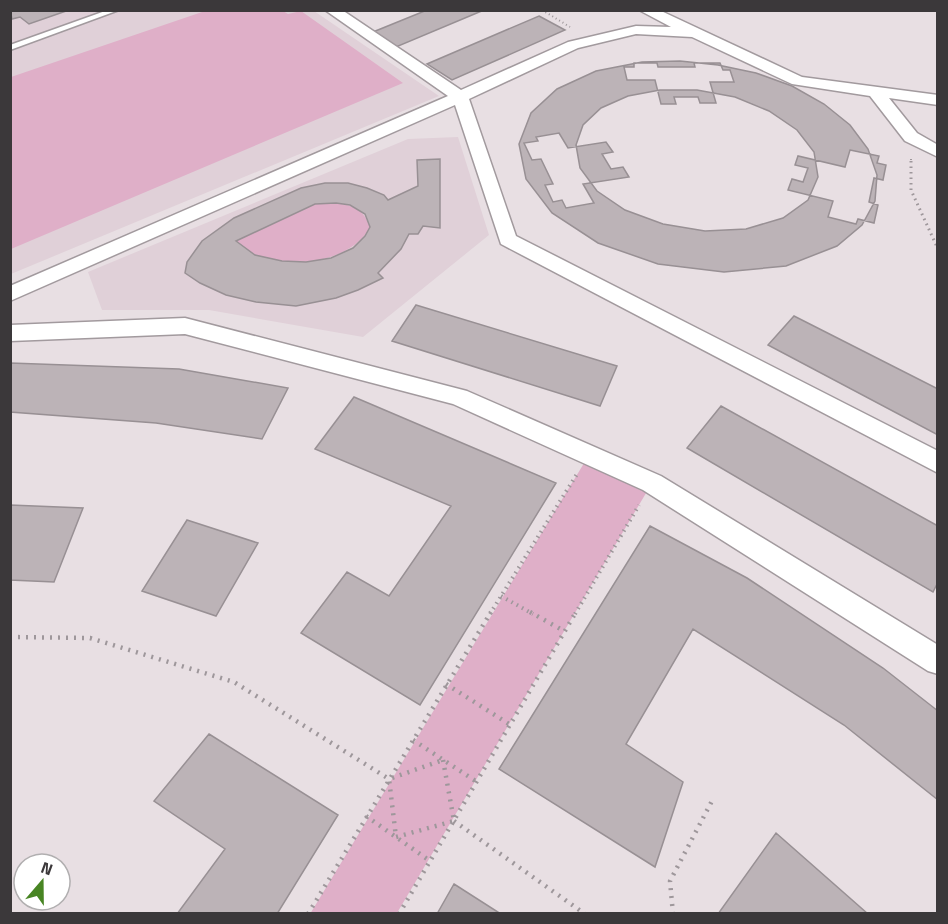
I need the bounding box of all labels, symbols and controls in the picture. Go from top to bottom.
north arrow [12,852,72,912]
text: N [38,855,56,881]

